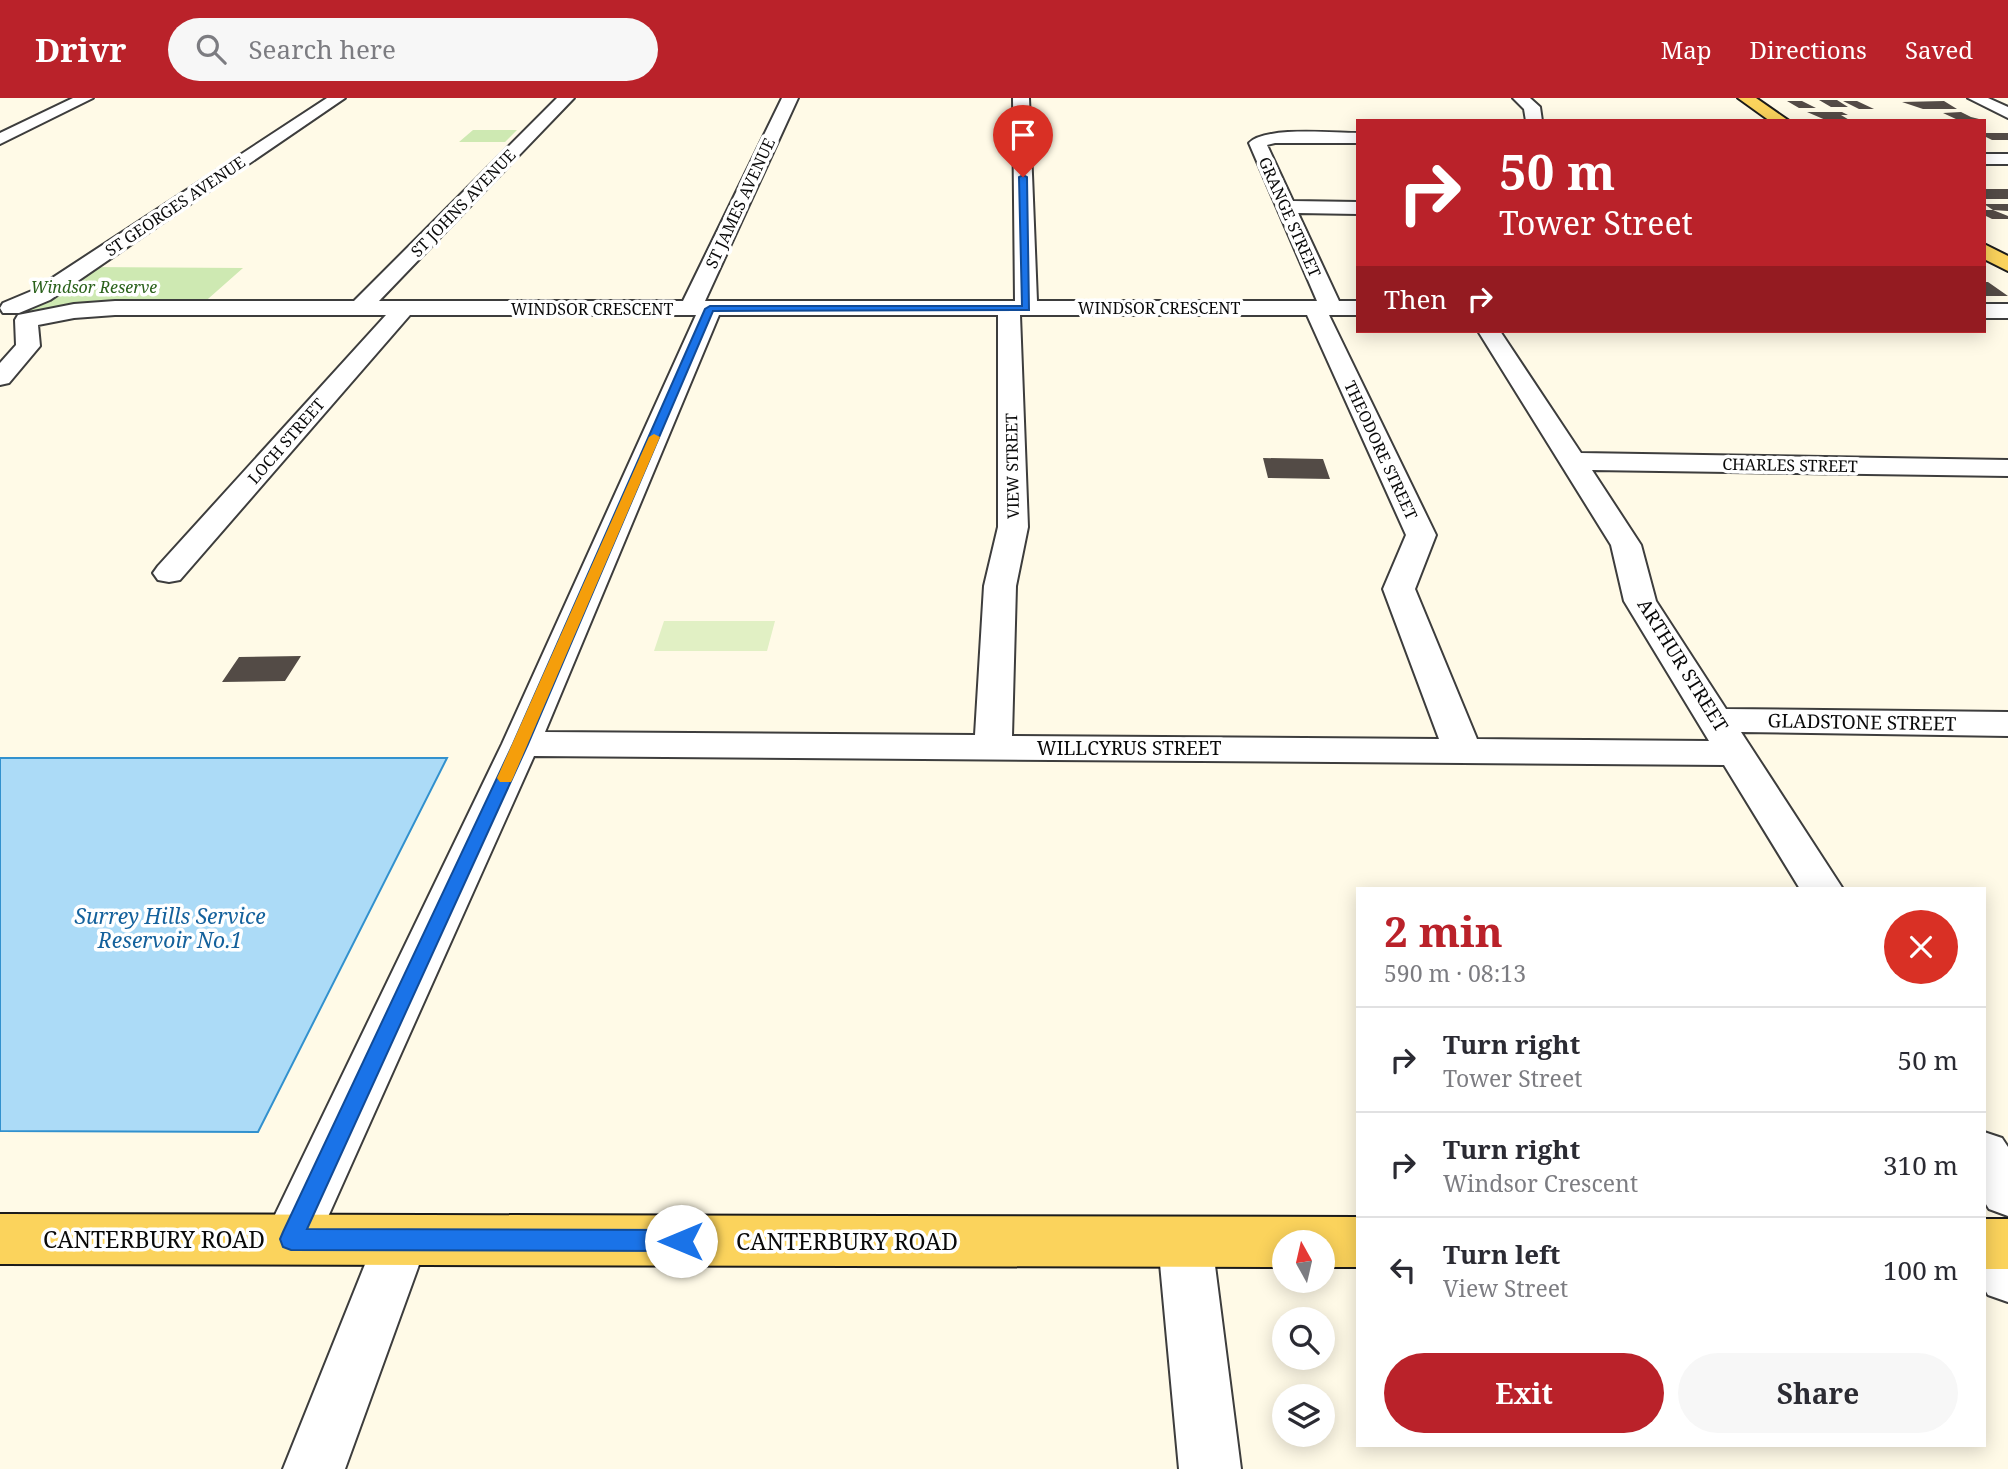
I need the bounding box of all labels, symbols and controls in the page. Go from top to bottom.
search box [168,18,658,81]
text: Drivr [35,27,126,72]
icon: search [192,30,230,68]
text: Search here [248,31,396,67]
text: Map [1661,33,1712,66]
text: Directions [1750,33,1867,66]
text: Saved [1905,33,1973,66]
pin [993,105,1053,177]
icon: arrive [1004,116,1042,154]
street label: ST JAMES AVENUE [700,134,780,272]
text: 50 m [1499,138,1615,204]
street label: ST JOHNS AVENUE [406,144,520,262]
icon: right [1384,147,1475,238]
street label: ST GEORGES AVENUE [101,151,249,261]
street label: GRANGE STREET [1254,153,1326,281]
text: Tower Street [1499,201,1693,244]
park label: Windsor Reserve [31,276,157,298]
icon: right [1461,280,1499,318]
text: Then [1384,281,1447,317]
street label: WINDSOR CRESCENT [1078,297,1240,319]
street label: WINDSOR CRESCENT [511,298,673,320]
street label: THEODORE STREET [1339,377,1423,523]
street label: LOCH STREET [243,393,330,489]
street label: VIEW STREET [1000,413,1024,519]
street label: CHARLES STREET [1722,453,1858,477]
street label: ARTHUR STREET [1632,593,1735,737]
street label: GLADSTONE STREET [1767,707,1957,737]
street label: WILLCYRUS STREET [1037,735,1222,761]
water label: Surrey Hills Service Reservoir No.1 [74,902,266,954]
text: 2 min [1384,902,1503,959]
button: close [1884,910,1958,984]
text: 590 m · 08:13 [1384,957,1526,989]
text: Turn right [1443,1026,1580,1062]
icon: right [1384,1041,1422,1079]
text: 50 m [1898,1042,1958,1078]
text: Tower Street [1443,1062,1582,1094]
text: Turn right [1443,1131,1580,1167]
icon: right [1384,1146,1422,1184]
text: 310 m [1883,1147,1958,1183]
text: Windsor Crescent [1443,1167,1638,1199]
position arrow [644,1204,718,1278]
street label: CANTERBURY ROAD [43,1223,265,1255]
street label: CANTERBURY ROAD [736,1225,958,1257]
north arrow [1272,1230,1335,1293]
map controls [1272,1230,1335,1447]
text: Turn left [1443,1236,1560,1272]
icon: left [1384,1251,1422,1289]
text: 100 m [1883,1252,1958,1288]
text: View Street [1443,1272,1568,1304]
button: search [1272,1307,1335,1370]
button: Exit [1384,1353,1664,1433]
button: Share [1678,1353,1958,1433]
button: layers [1272,1384,1335,1447]

